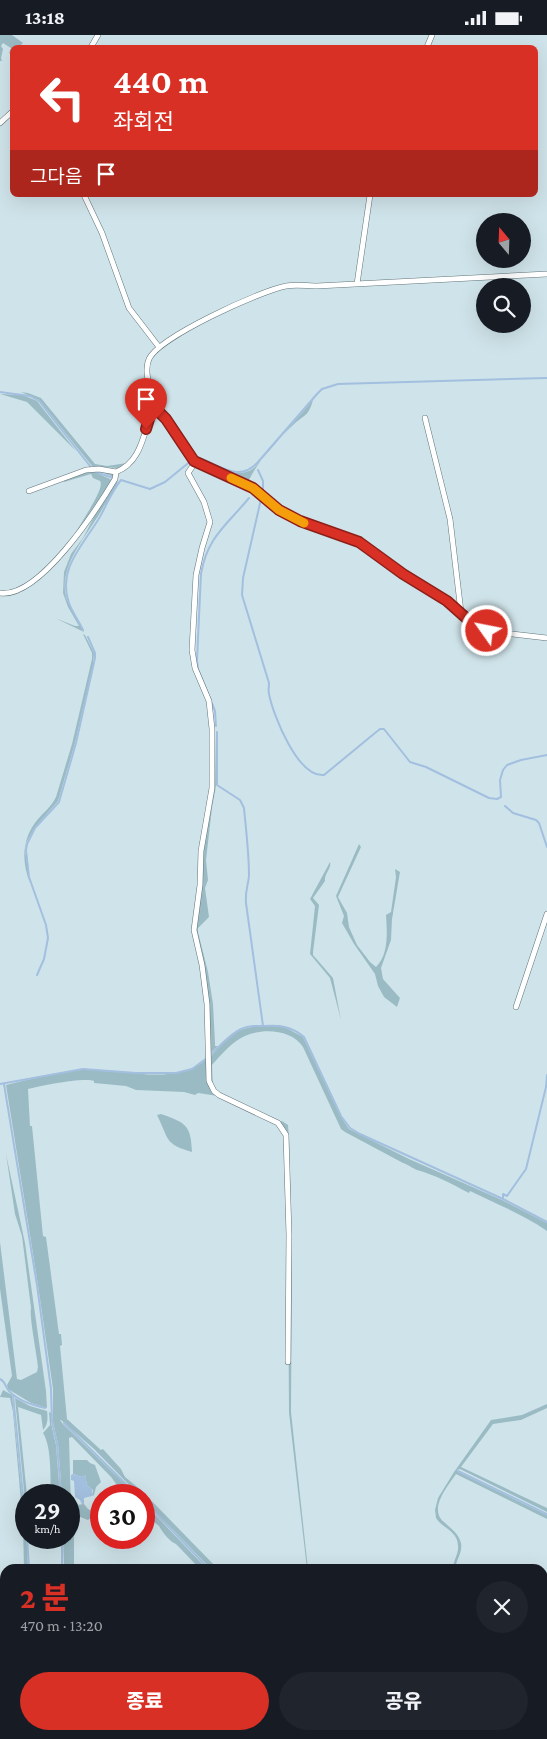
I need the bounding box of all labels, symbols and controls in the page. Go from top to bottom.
text: 13:18 [25,7,65,28]
text: 440 m [113,62,208,101]
icon: left [30,65,95,130]
text: 좌회전 [113,109,174,134]
icon: arrive [92,160,120,188]
text: 그다음 [30,166,82,187]
north arrow [476,213,531,267]
map controls [476,213,531,333]
button: search [476,278,531,333]
pin [125,378,167,429]
icon: arrive [132,385,160,413]
position arrow [460,604,512,656]
speed limit sign: 30 [90,1484,155,1549]
text: 29 [34,1497,61,1524]
text: km/h [35,1522,60,1536]
text: 2 분 [20,1581,69,1614]
button: close [476,1581,528,1633]
text: 470 m · 13:20 [20,1617,103,1634]
button: 종료 [20,1672,269,1730]
button: 공유 [279,1672,528,1730]

